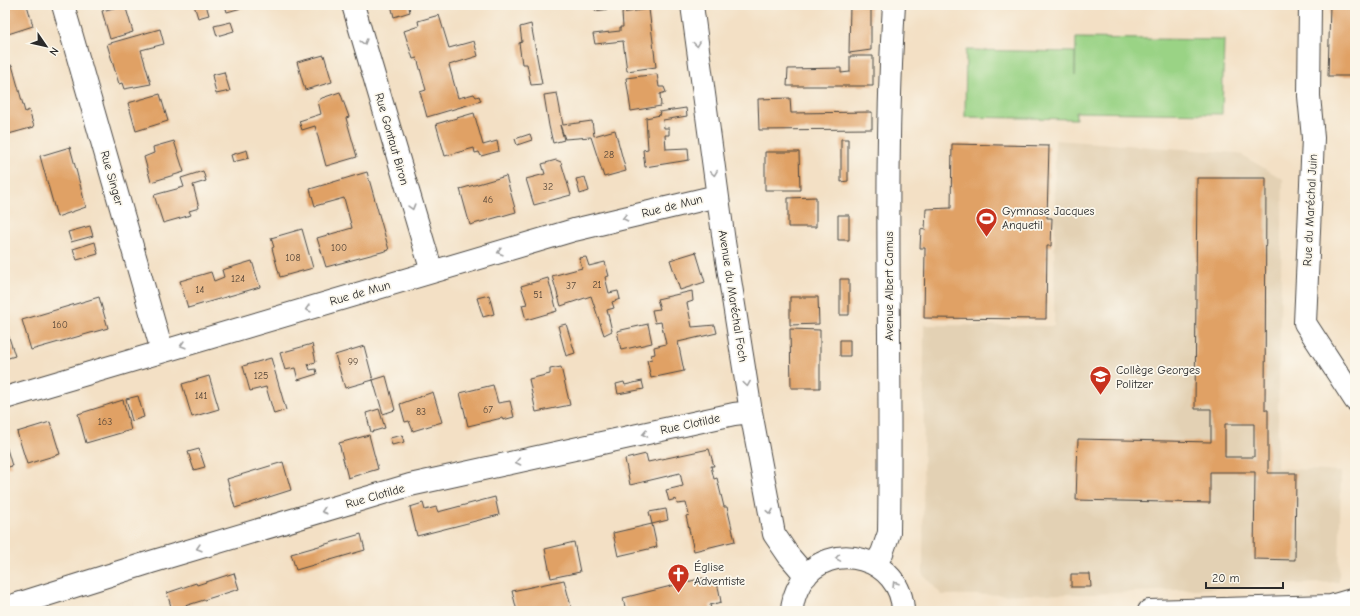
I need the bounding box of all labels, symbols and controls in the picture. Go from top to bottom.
north arrow [26,26,66,66]
one-way arrow [359,39,368,46]
one-way arrow [692,41,701,47]
text: N [46,45,61,58]
street label: Rue Gontaut Biron [372,91,412,187]
street label: Rue Singer [97,149,127,207]
house number: 28 [604,149,614,161]
street label: Rue du Maréchal Juin [1300,153,1320,267]
one-way arrow [709,169,718,176]
house number: 32 [543,181,553,193]
street label: Rue de Mun [640,192,704,220]
house number: 46 [483,194,493,206]
one-way arrow [407,204,416,211]
place label: Gymnase Jacques Anquetil [1002,204,1094,232]
sports icon: Gymnase Jacques Anquetil [973,205,999,238]
one-way arrow [622,213,629,222]
street label: Avenue du Maréchal Foch [716,229,750,363]
street label: Avenue Albert Camus [882,231,896,341]
house number: 100 [331,242,347,254]
one-way arrow [496,247,503,256]
house number: 108 [285,252,301,264]
house number: 124 [231,273,245,285]
street label: Rue de Mun [328,278,392,308]
house number: 21 [592,279,602,291]
house number: 37 [566,280,576,292]
house number: 14 [196,284,205,296]
house number: 51 [533,289,543,301]
one-way arrow [304,304,311,313]
house number: 160 [52,319,68,331]
one-way arrow [180,340,187,349]
house number: 99 [348,356,358,368]
place label: Collège Georges Politzer [1116,363,1200,391]
school or university icon: Collège Georges Politzer [1088,364,1114,397]
house number: 125 [254,370,268,382]
one-way arrow [742,381,751,387]
house number: 141 [195,390,207,402]
house number: 67 [483,404,493,416]
house number: 83 [416,406,426,418]
street label: Rue Clotilde [659,411,721,437]
house number: 163 [98,416,112,428]
one-way arrow [642,429,648,437]
one-way arrow [515,457,521,465]
street label: Rue Clotilde [344,481,406,511]
one-way arrow [321,506,328,515]
one-way arrow [766,509,774,515]
one-way arrow [196,543,203,552]
one-way arrow [835,553,842,562]
place label: Église Adventiste [694,560,745,588]
church icon: Église Adventiste [665,561,691,594]
scale bar [1206,564,1283,590]
text: 20 m [1212,571,1240,585]
one-way arrow [892,581,899,588]

